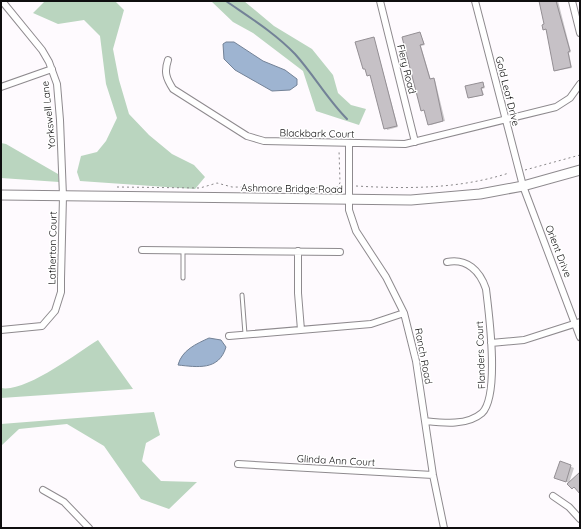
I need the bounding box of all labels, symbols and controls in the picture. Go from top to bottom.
street label: Fiery Road [394,43,419,95]
street label: Gold Leaf Drive [493,55,523,128]
street label: Yorkswell Lane [38,80,59,150]
street label: Blackbark Court [279,126,355,141]
street label: Ashmore Bridge Road [241,181,343,196]
street label: Latherton Court [45,211,60,285]
street label: Orient Drive [543,223,575,280]
street label: Flanders Court [473,320,488,389]
street label: Ranch Road [412,327,435,385]
street label: Glinda Ann Court [297,452,376,469]

